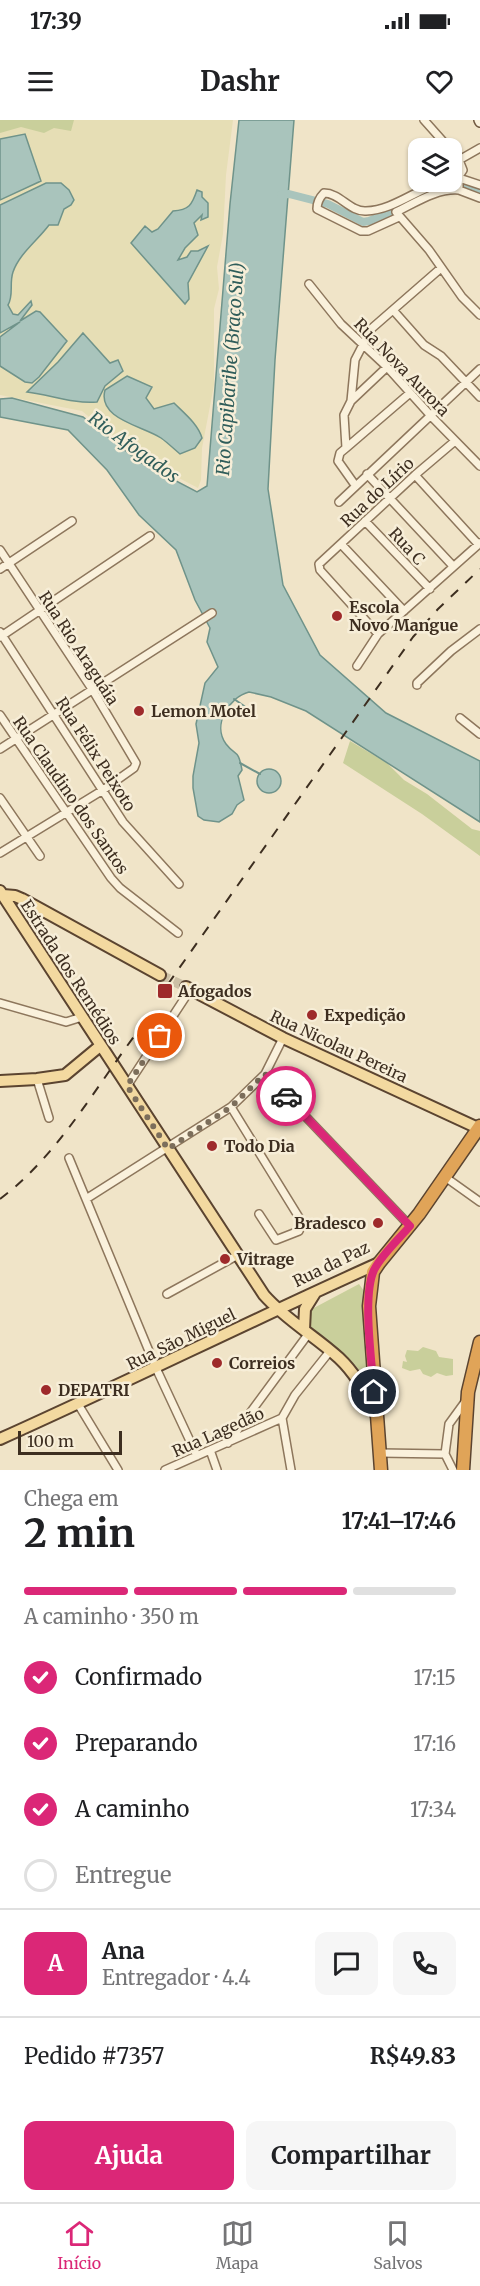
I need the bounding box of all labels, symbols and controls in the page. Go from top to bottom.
text: 17:39 [30,7,82,35]
text: Dashr [200,64,280,98]
icon: menu [24,65,57,98]
icon: heart [423,65,456,98]
map controls [408,138,462,192]
button: layers [408,138,462,192]
water label: Rio Capibaribe (Braço Sul) [211,262,249,476]
street label: Rua Nova Aurora [350,314,454,421]
water label: Rio Afogados [84,406,184,488]
street label: Rua do Lírio [336,453,418,531]
street label: Rua C [385,523,429,569]
street label: Rua Rio Araguáia [35,587,123,709]
place label: Escola Novo Mangue [349,597,459,635]
marker: Escola Novo Mangue [330,609,344,623]
street label: Rua Félix Peixoto [52,693,140,815]
place label: Lemon Motel [151,701,256,721]
marker: Lemon Motel [132,704,146,718]
street label: Rua Claudino dos Santos [9,712,133,878]
street label: Estrada dos Remédios [17,896,125,1048]
place label: Afogados [177,981,252,1001]
marker: Afogados [156,982,174,1000]
street label: Rua Nicolau Pereira [267,1005,411,1087]
place label: Expedição [324,1005,406,1025]
marker: Expedição [305,1008,319,1022]
pin [134,1010,185,1061]
icon: bag [143,1019,176,1052]
courier [256,1066,316,1126]
icon: car [270,1080,303,1113]
place label: Todo Dia [224,1136,295,1156]
marker: Todo Dia [205,1139,219,1153]
place label: Bradesco [294,1213,366,1233]
marker: Bradesco [371,1216,385,1230]
street label: Rua da Paz [289,1237,373,1291]
place label: Vitrage [236,1249,295,1269]
marker: Vitrage [218,1252,232,1266]
street label: Rua São Miguel [123,1304,239,1374]
place label: Correios [229,1353,295,1373]
marker: Correios [210,1356,224,1370]
pin [348,1366,399,1417]
icon: home [357,1375,390,1408]
place label: DEPATRI [58,1380,130,1400]
marker: DEPATRI [39,1383,53,1397]
street label: Rua Lagedão [169,1403,267,1461]
scale bar [18,1428,122,1456]
text: 100 m [27,1431,74,1451]
text: Chega em [24,1486,119,1511]
text: 17:41–17:46 [342,1507,456,1535]
text: 2 min [24,1509,135,1558]
text: A caminho · 350 m [24,1604,199,1629]
icon: check [24,1661,57,1694]
text: Confirmado [75,1663,202,1691]
text: 17:15 [413,1665,456,1690]
icon: check [24,1727,57,1760]
text: Preparando [75,1729,198,1757]
text: 17:16 [413,1731,456,1756]
icon: check [24,1793,57,1826]
text: A caminho [75,1795,189,1823]
text: 17:34 [410,1797,456,1822]
text: Entregue [75,1861,171,1889]
button: chat [315,1932,378,1995]
button: phone [393,1932,456,1995]
text: Ana [102,1937,145,1965]
text: A [48,1949,63,1977]
text: Entregador · 4.4 [102,1965,251,1990]
text: Pedido #7357 [24,2042,164,2070]
text: R$49.83 [370,2042,456,2070]
button: Ajuda [24,2121,234,2190]
button: Compartilhar [246,2121,456,2190]
tab: Início [57,2217,101,2273]
tab: Mapa [216,2217,259,2273]
tab: Salvos [373,2217,423,2273]

